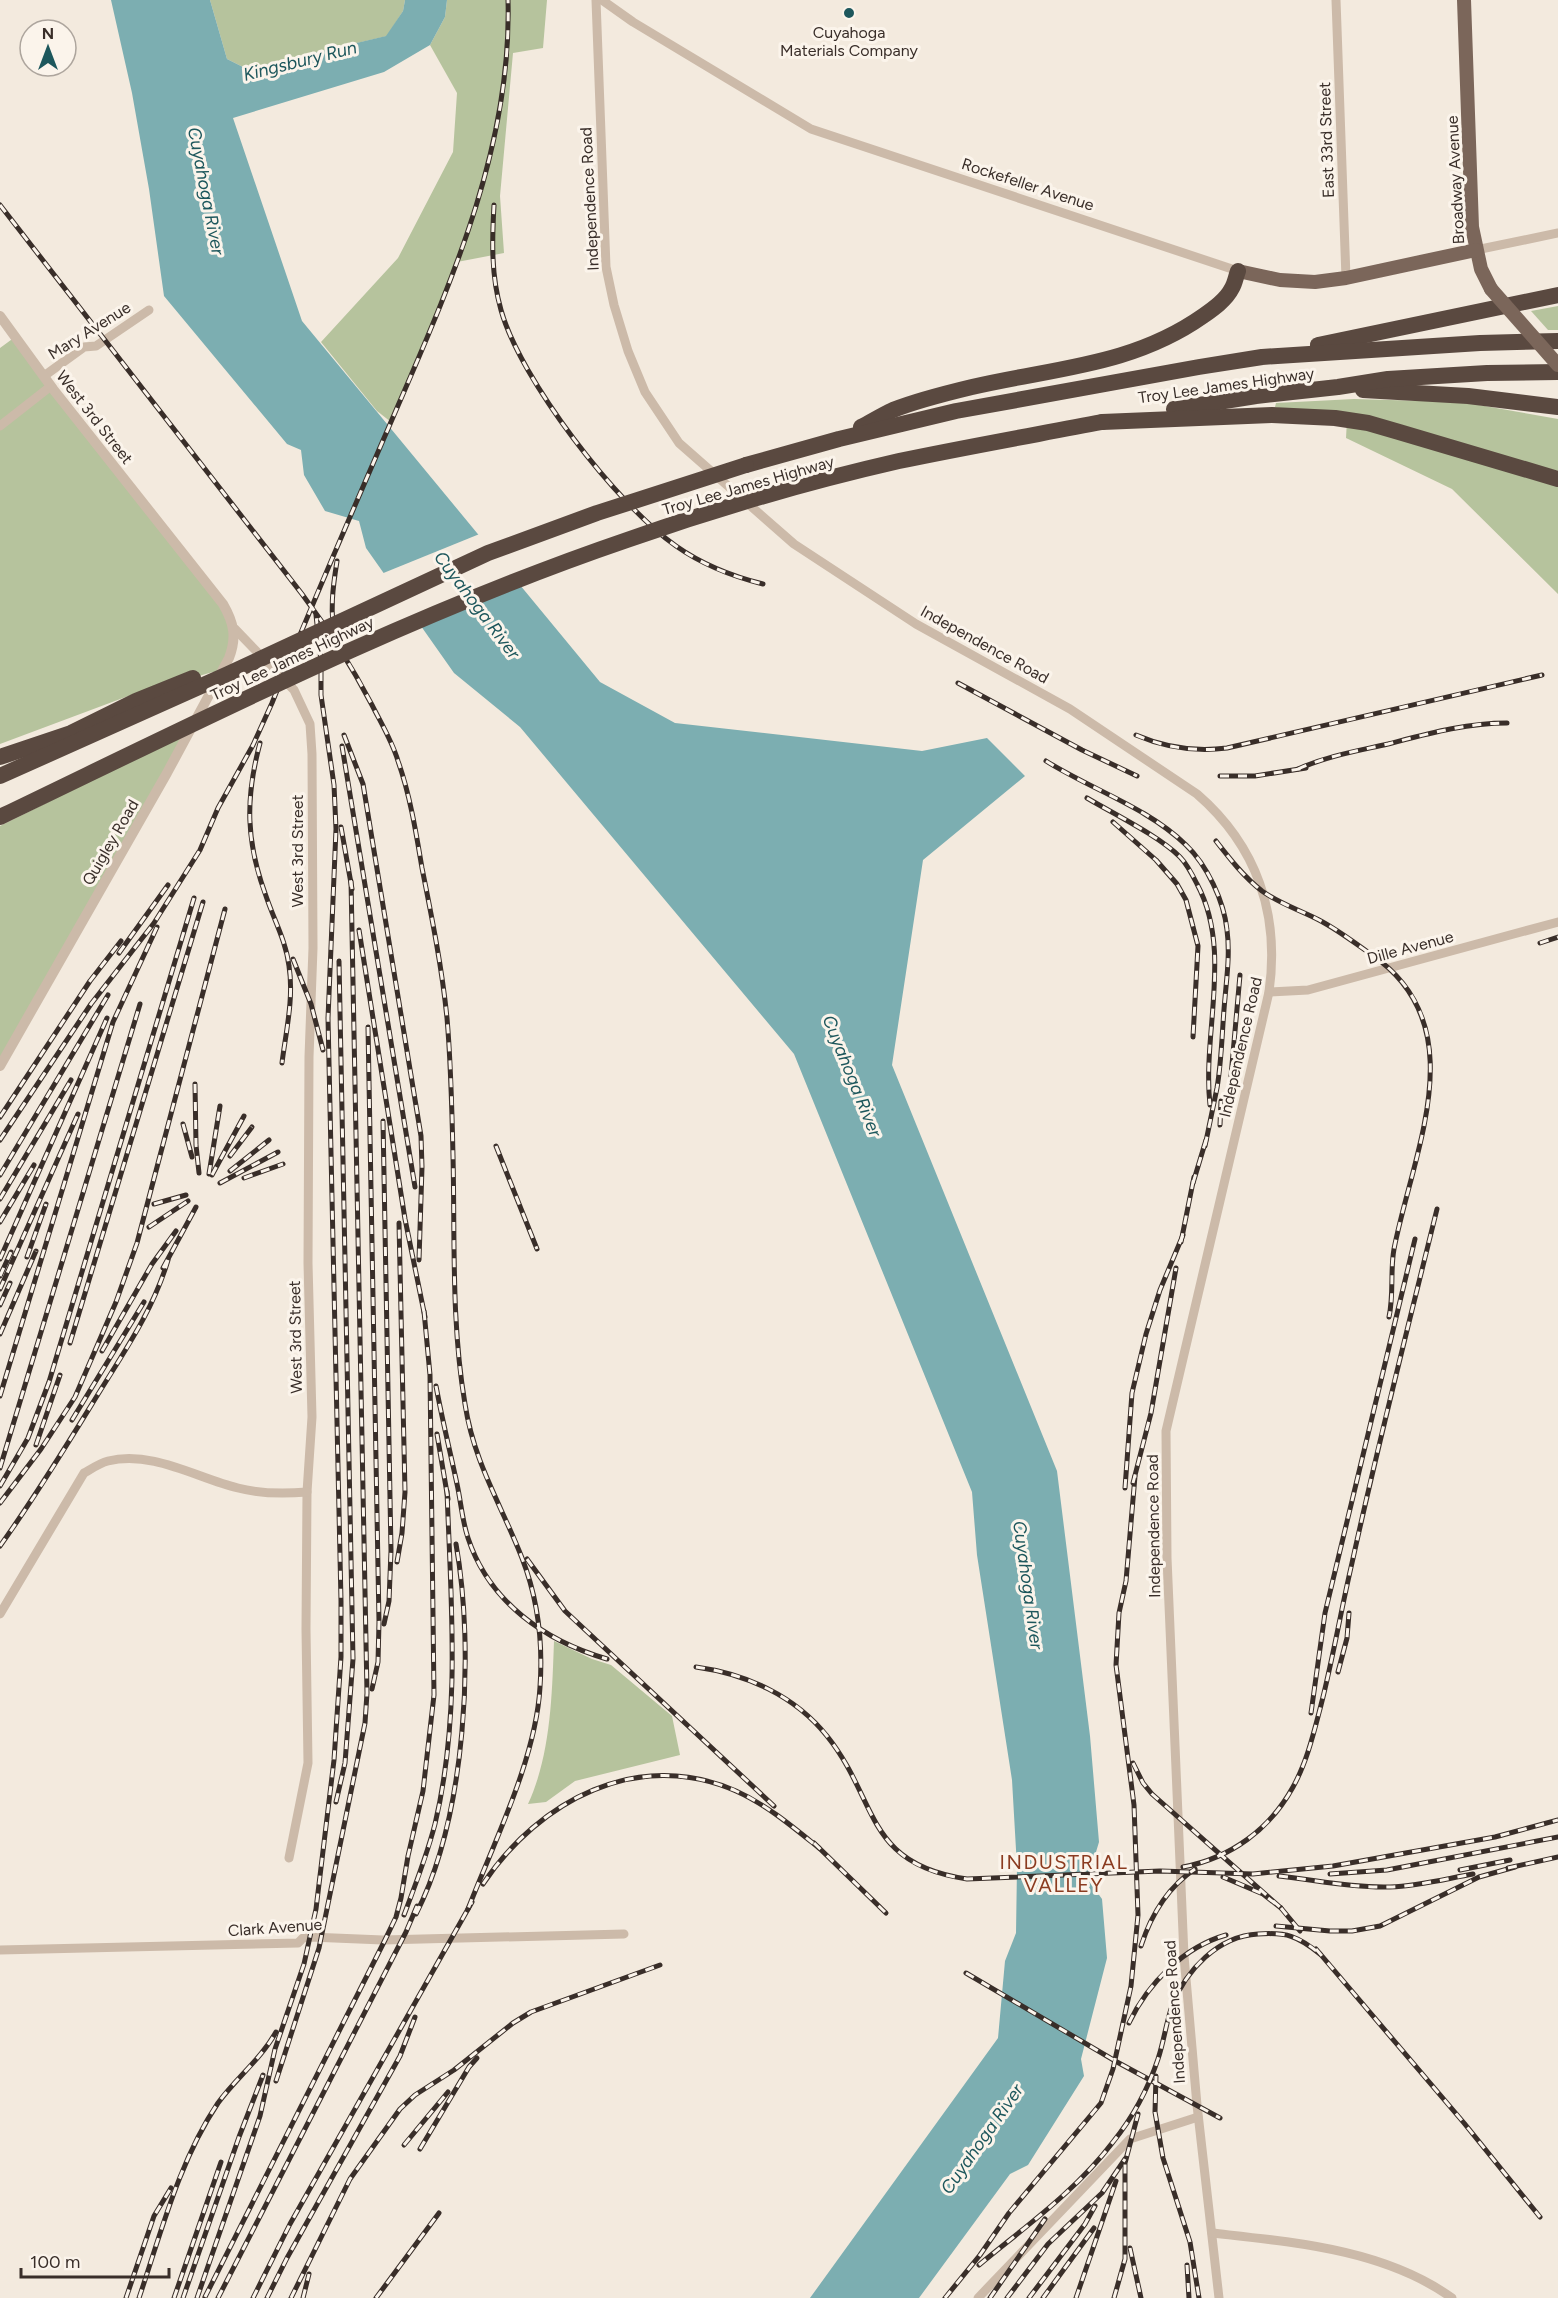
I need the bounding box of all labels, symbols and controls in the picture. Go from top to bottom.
marker: Cuyahoga Materials Company [842,6,856,20]
north arrow [18,18,78,78]
place label: Cuyahoga Materials Company [780,23,919,60]
text: N [42,24,54,43]
water label: Kingsbury Run [241,36,359,86]
street label: East 33rd Street [1315,82,1338,198]
street label: Broadway Avenue [1443,115,1468,245]
water label: Cuyahoga River [183,125,229,258]
street label: Independence Road [576,127,603,271]
street label: Rockefeller Avenue [959,154,1097,215]
street label: Mary Avenue [45,297,134,363]
street label: Troy Lee James Highway [1137,364,1316,407]
street label: West 3rd Street [52,367,137,468]
street label: Troy Lee James Highway [660,452,837,519]
water label: Cuyahoga River [429,547,525,664]
street label: Independence Road [917,601,1052,688]
street label: Troy Lee James Highway [208,612,377,705]
street label: West 3rd Street [288,794,307,908]
street label: Quigley Road [78,796,143,888]
street label: Dille Avenue [1365,927,1456,968]
street label: Independence Road [1215,975,1266,1119]
water label: Cuyahoga River [818,1012,887,1141]
street label: West 3rd Street [285,1280,306,1394]
street label: Independence Road [1143,1454,1164,1598]
water label: Cuyahoga River [1008,1519,1048,1652]
district label: INDUSTRIAL VALLEY [1000,1850,1129,1897]
street label: Clark Avenue [227,1915,323,1940]
street label: Independence Road [1160,1940,1189,2084]
water label: Cuyahoga River [936,2079,1029,2198]
scale bar [21,2241,170,2279]
text: 100 m [30,2251,80,2273]

